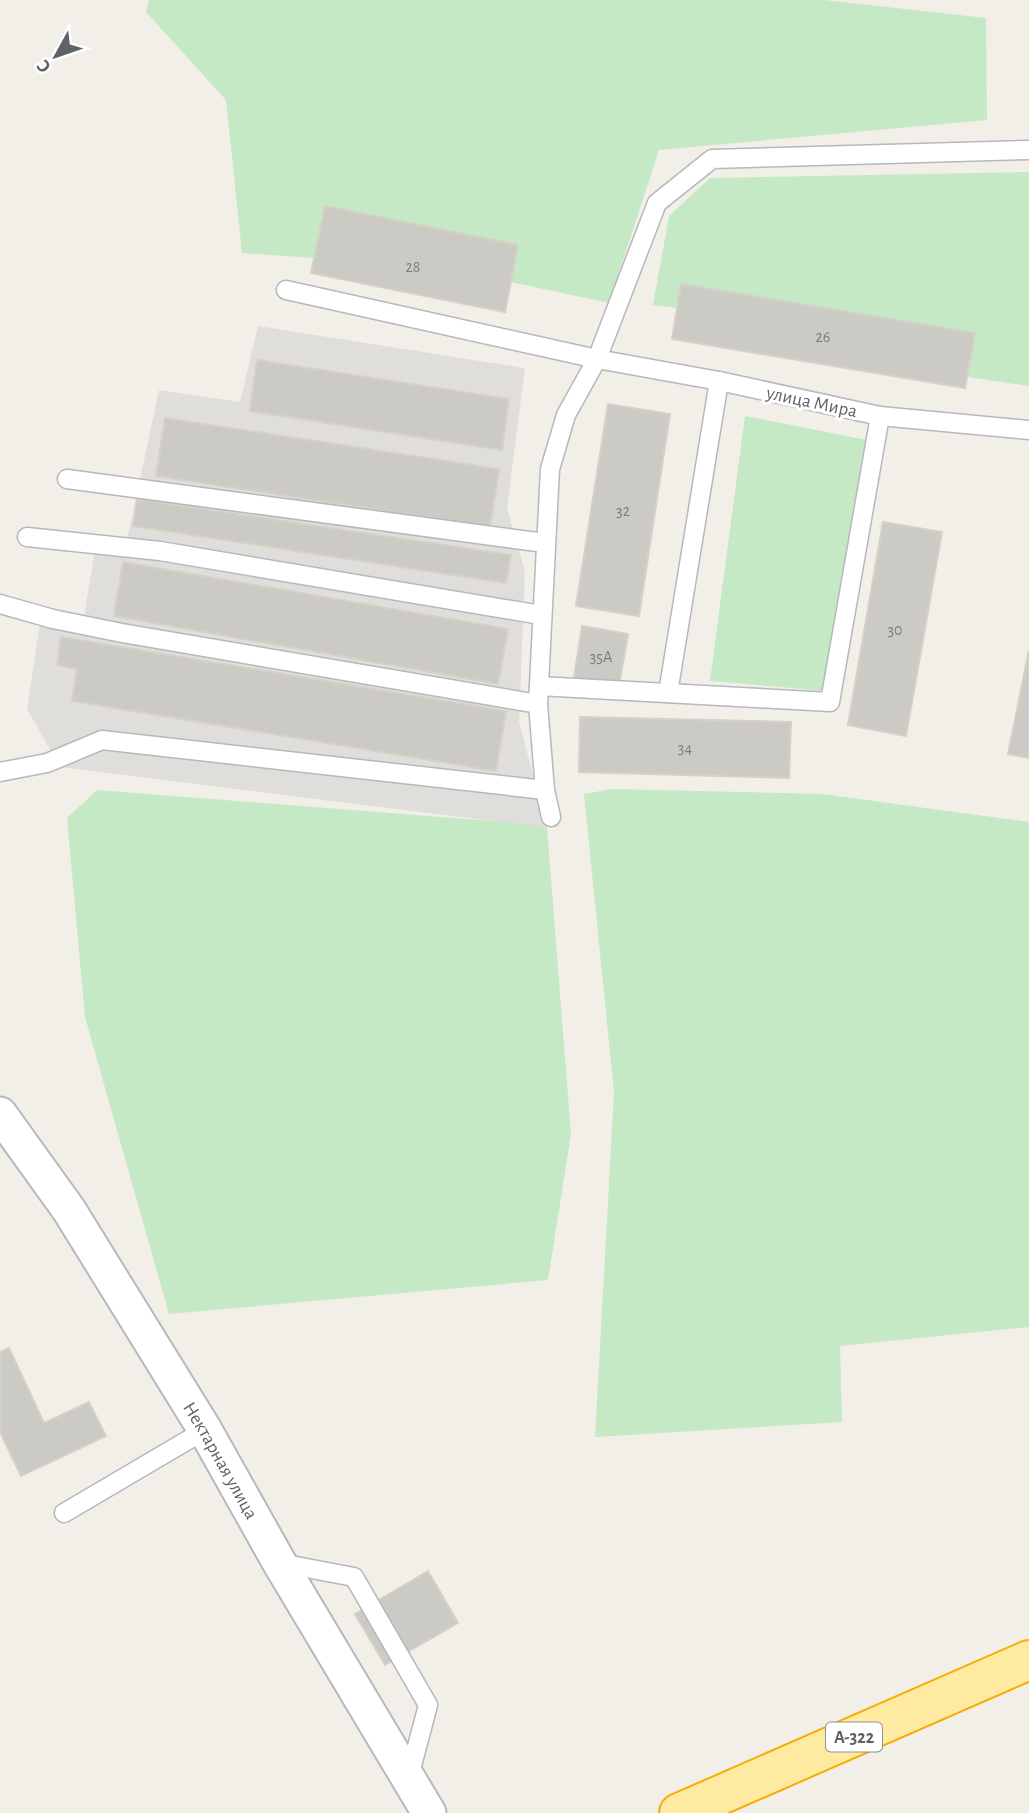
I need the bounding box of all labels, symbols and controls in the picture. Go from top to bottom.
north arrow [21,21,91,91]
text: С [33,56,55,76]
house number: 28 [406,259,420,275]
house number: 26 [816,329,830,345]
street label: улица Мира [764,383,859,421]
house number: 32 [616,503,630,519]
house number: 30 [887,622,903,638]
house number: 35А [590,649,613,665]
house number: 34 [678,740,692,756]
street label: Нектарная улица [179,1399,261,1523]
road number: А-322 [826,1722,882,1752]

